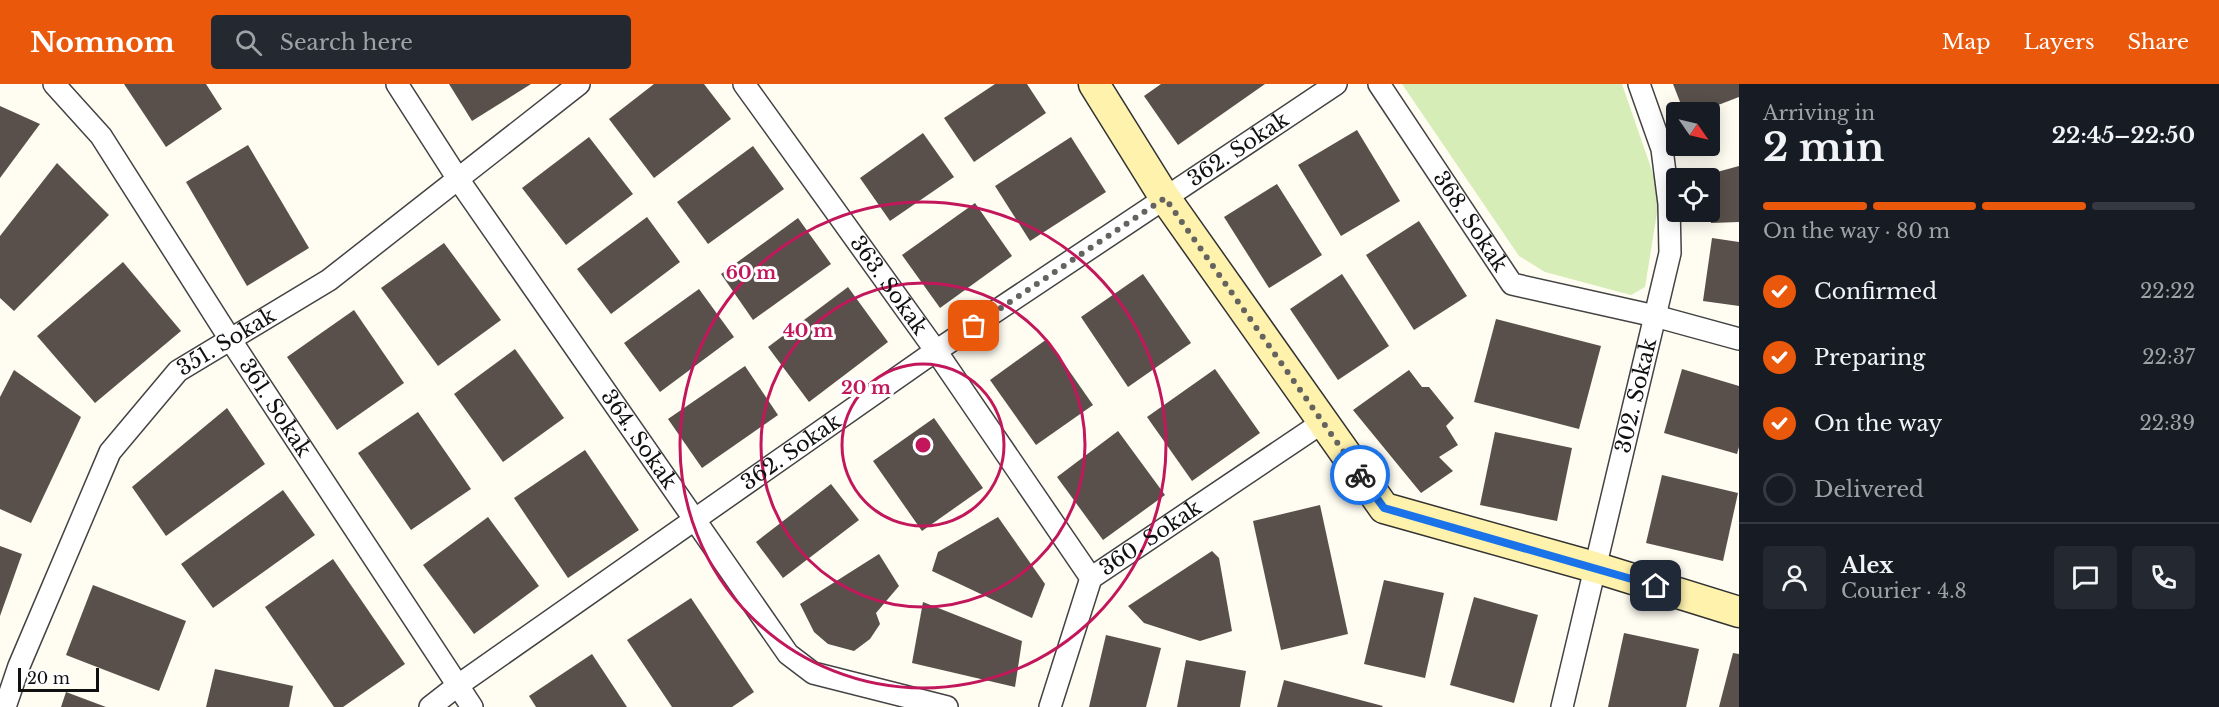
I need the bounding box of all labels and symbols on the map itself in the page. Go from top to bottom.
north arrow [1666,102,1720,156]
street label: 362. Sokak [1183,106,1294,192]
street label: 368. Sokak [1428,166,1513,277]
street label: 363. Sokak [844,231,933,340]
text: 60 m [726,262,776,284]
pin [948,300,999,351]
street label: 351. Sokak [172,302,280,382]
text: 40 m [783,320,833,342]
street label: 302. Sokak [1610,336,1662,456]
street label: 361. Sokak [234,354,317,462]
text: 20 m [841,377,891,399]
street label: 364. Sokak [595,385,682,494]
street label: 362. Sokak [736,408,846,496]
centre of rings [913,435,933,455]
courier [1330,445,1390,505]
street label: 360. Sokak [1094,494,1206,582]
pin [1630,560,1681,611]
scale bar [18,665,99,692]

